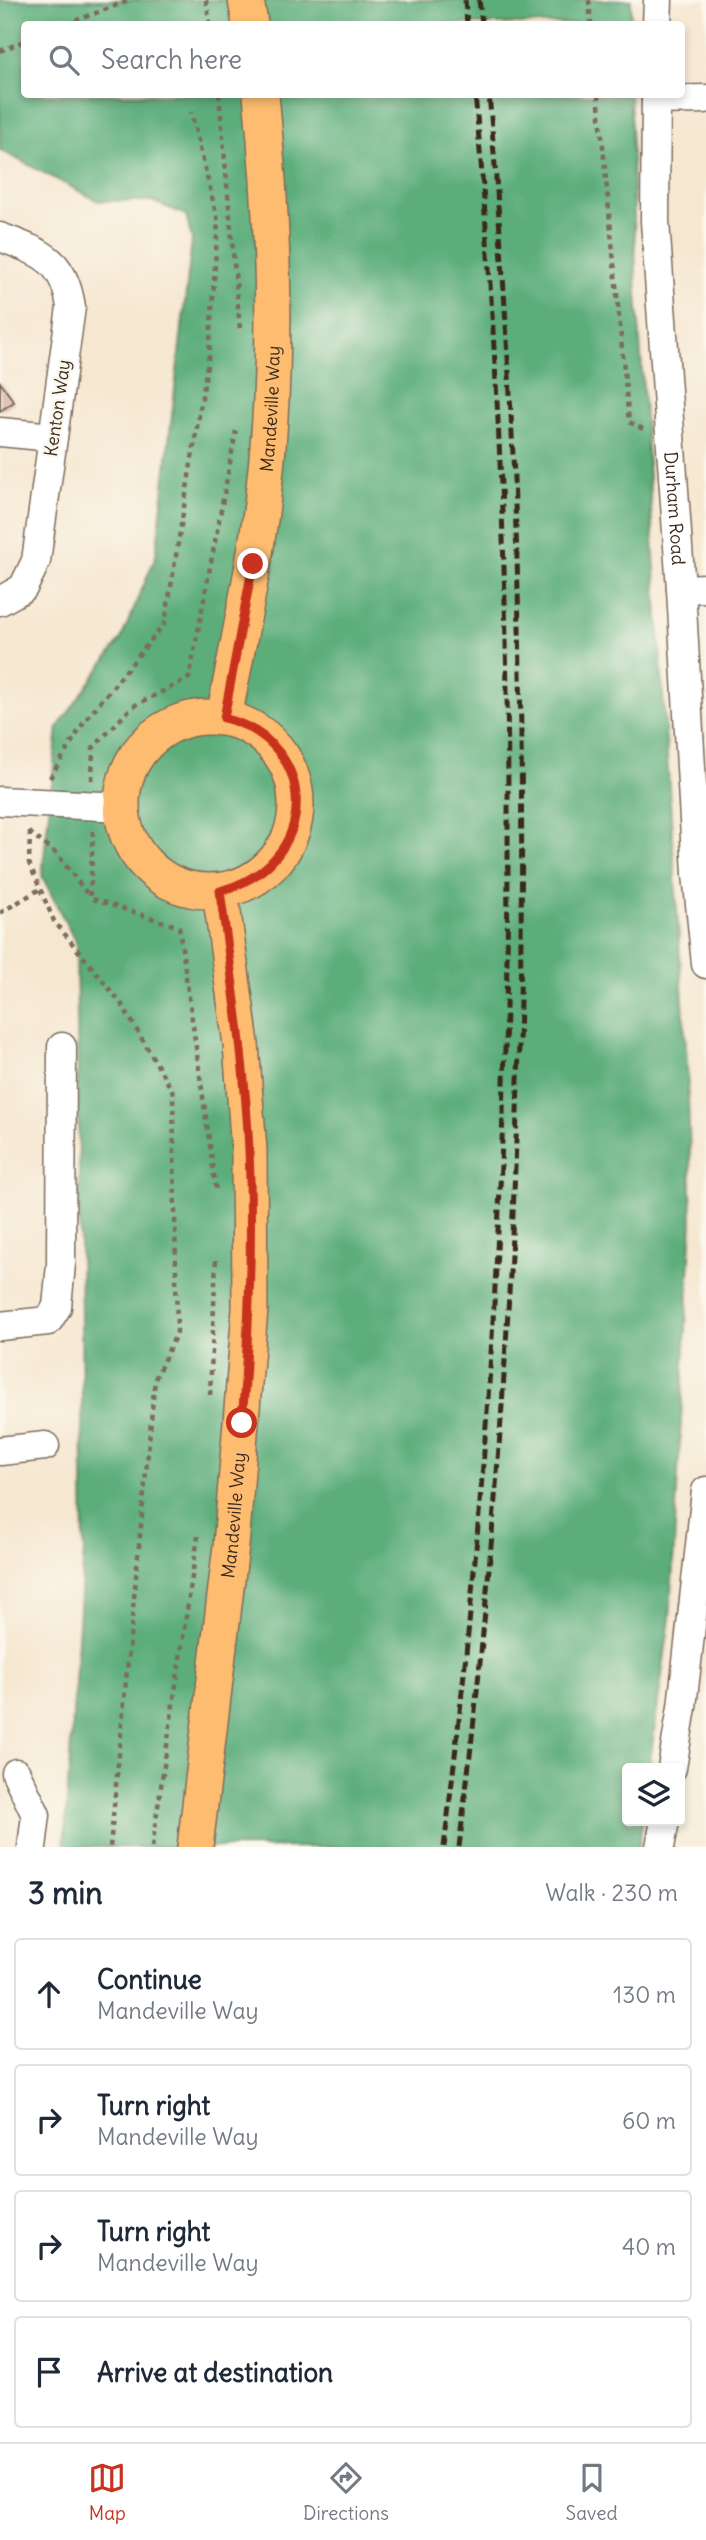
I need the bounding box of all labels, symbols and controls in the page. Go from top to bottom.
search box [21,21,685,98]
icon: search [45,41,83,79]
text: Search here [101,43,242,76]
street label: Mandeville Way [254,345,284,473]
street label: Kenton Way [39,358,75,458]
street label: Durham Road [660,451,691,566]
route end [237,548,268,579]
route start [226,1407,257,1438]
street label: Mandeville Way [216,1451,250,1580]
map controls [622,1763,685,1826]
button: layers [622,1763,685,1826]
text: 3 min [28,1874,103,1912]
text: Walk · 230 m [545,1878,678,1907]
text: Continue [97,1963,202,1996]
icon: ahead [30,1975,68,2013]
text: 130 m [613,1980,676,2009]
text: Mandeville Way [97,1996,258,2025]
text: Turn right [97,2089,210,2122]
icon: right [30,2101,68,2139]
text: 60 m [622,2106,676,2135]
text: Mandeville Way [97,2122,258,2151]
text: Turn right [97,2215,210,2248]
icon: right [30,2227,68,2265]
text: 40 m [622,2232,676,2261]
text: Mandeville Way [97,2248,258,2277]
icon: arrive [30,2353,68,2391]
text: Arrive at destination [97,2356,333,2389]
tab: Map [88,2459,126,2525]
tab: Directions [303,2459,389,2525]
tab: Saved [566,2459,618,2525]

